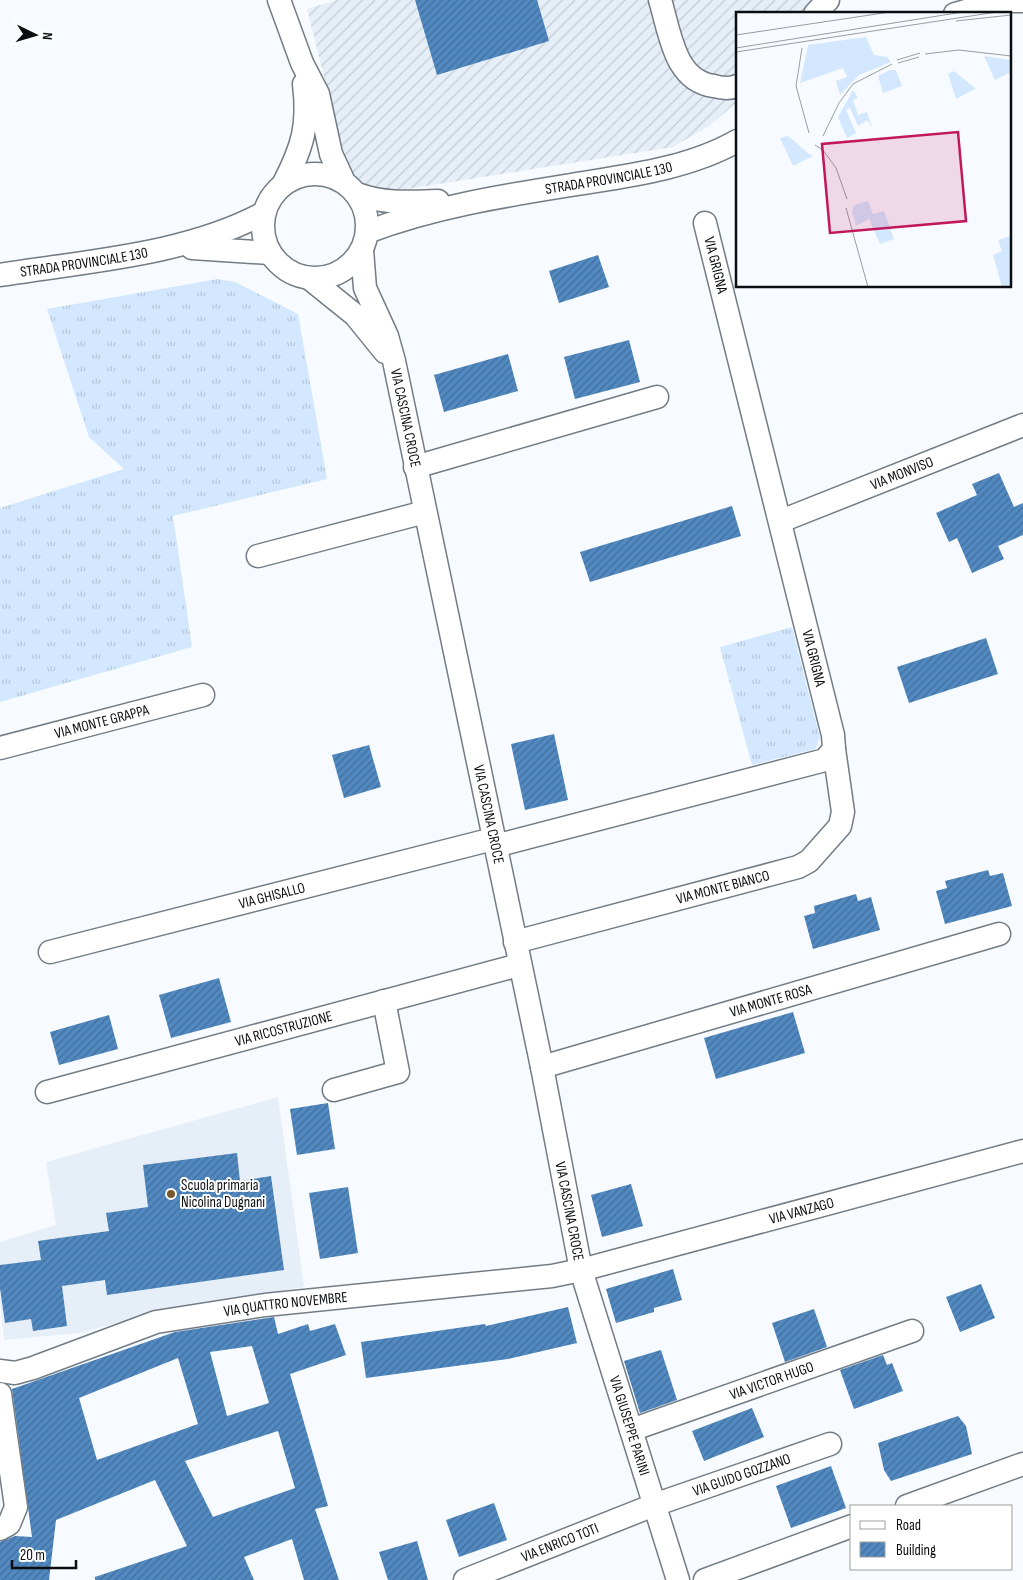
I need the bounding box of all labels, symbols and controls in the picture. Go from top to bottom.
north arrow [10,10,60,60]
inset map [736,12,1010,288]
text: N [39,32,56,41]
street label: STRADA PROVINCIALE 130 [544,158,674,199]
street label: VIA GRIGNA [699,235,732,296]
street label: STRADA PROVINCIALE 130 [19,243,150,282]
street label: VIA CASCINA CROCE [386,367,425,469]
street label: VIA MONVISO [868,452,936,495]
street label: VIA GRIGNA [797,628,830,689]
street label: VIA MONTE GRAPPA [52,700,152,743]
street label: VIA CASCINA CROCE [469,763,508,865]
street label: VIA MONTE BIANCO [674,866,772,909]
street label: VIA GHISALLO [237,878,307,913]
street label: VIA MONTE ROSA [728,980,814,1022]
street label: VIA RICOSTRUZIONE [233,1007,335,1051]
street label: VIA CASCINA CROCE [550,1160,588,1262]
place label: Scuola primaria Nicolina Dugnani [181,1176,265,1212]
marker: Scuola primaria Nicolina Dugnani [165,1188,177,1200]
street label: VIA VANZAGO [767,1193,836,1229]
street label: VIA QUATTRO NOVEMBRE [222,1288,348,1321]
street label: VIA VICTOR HUGO [727,1357,816,1405]
street label: VIA GIUSEPPE PARINI [605,1374,654,1478]
street label: VIA GUIDO GOZZANO [690,1449,793,1501]
legend [850,1505,1013,1570]
text: Road [896,1516,921,1535]
street label: VIA ENRICO TOTI [519,1519,601,1567]
scale bar [12,1538,76,1570]
text: Building [896,1541,936,1560]
text: 20 m [20,1546,45,1565]

